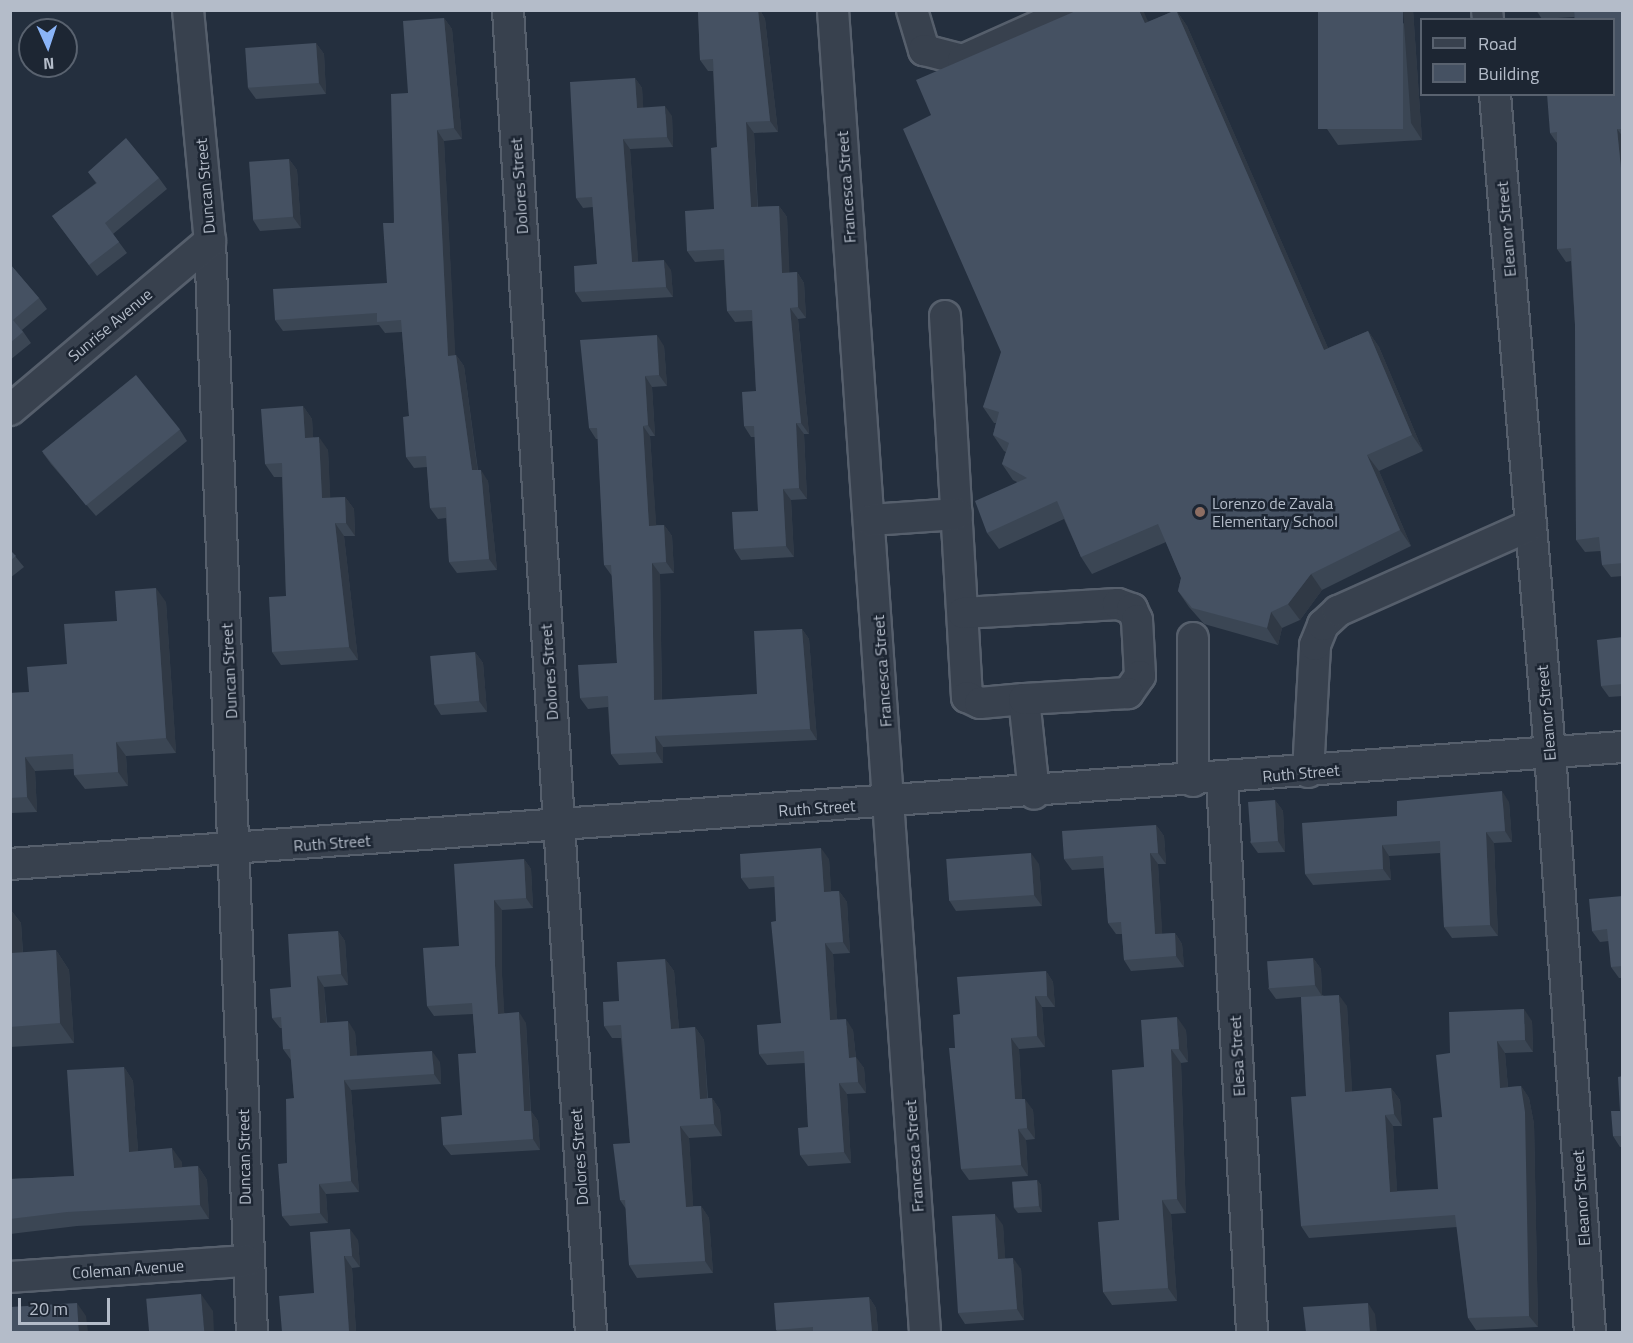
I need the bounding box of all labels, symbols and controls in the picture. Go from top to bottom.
north arrow [18,18,78,78]
legend [1420,18,1615,96]
text: Road [1478,30,1517,57]
text: N [43,52,55,76]
text: Building [1478,60,1539,87]
street label: Francesca Street [833,130,859,244]
street label: Duncan Street [191,137,219,235]
street label: Dolores Street [506,137,532,235]
street label: Eleanor Street [1492,180,1520,278]
street label: Sunrise Avenue [64,284,156,366]
place label: Lorenzo de Zavala Elementary School [1212,493,1338,531]
marker: Lorenzo de Zavala Elementary School [1193,505,1207,519]
street label: Francesca Street [869,614,895,728]
street label: Duncan Street [217,623,241,719]
street label: Dolores Street [536,623,562,721]
street label: Eleanor Street [1532,664,1560,762]
street label: Ruth Street [1262,760,1340,786]
street label: Ruth Street [778,796,856,820]
street label: Ruth Street [293,831,371,855]
street label: Elesa Street [1225,1015,1249,1097]
street label: Francesca Street [901,1099,927,1213]
street label: Dolores Street [566,1108,592,1206]
street label: Duncan Street [234,1109,254,1205]
street label: Eleanor Street [1568,1149,1594,1247]
street label: Coleman Avenue [71,1256,185,1282]
scale bar [21,1286,112,1324]
text: 20 m [29,1295,68,1322]

